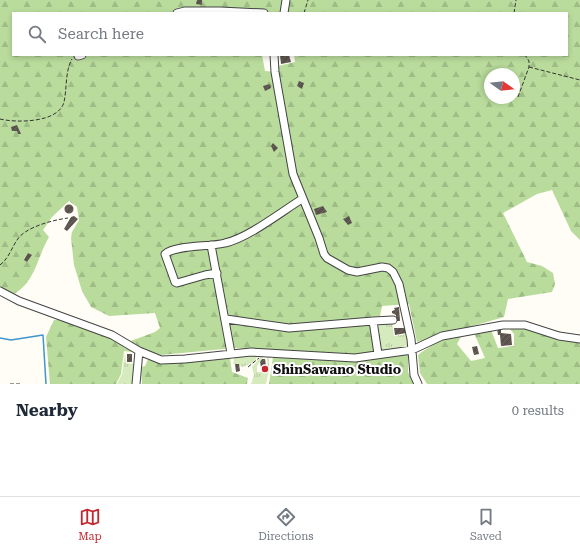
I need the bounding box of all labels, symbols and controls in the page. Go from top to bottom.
search box [12,12,568,56]
icon: search [26,23,48,45]
text: Search here [58,25,144,43]
north arrow [484,68,520,104]
place label: ShinSawano Studio [273,362,401,377]
marker: ShinSawano Studio [260,364,270,374]
text: Nearby [16,400,78,420]
text: 0 results [512,403,564,418]
tab: Map [78,506,102,543]
tab: Directions [258,506,314,543]
tab: Saved [470,506,502,543]

